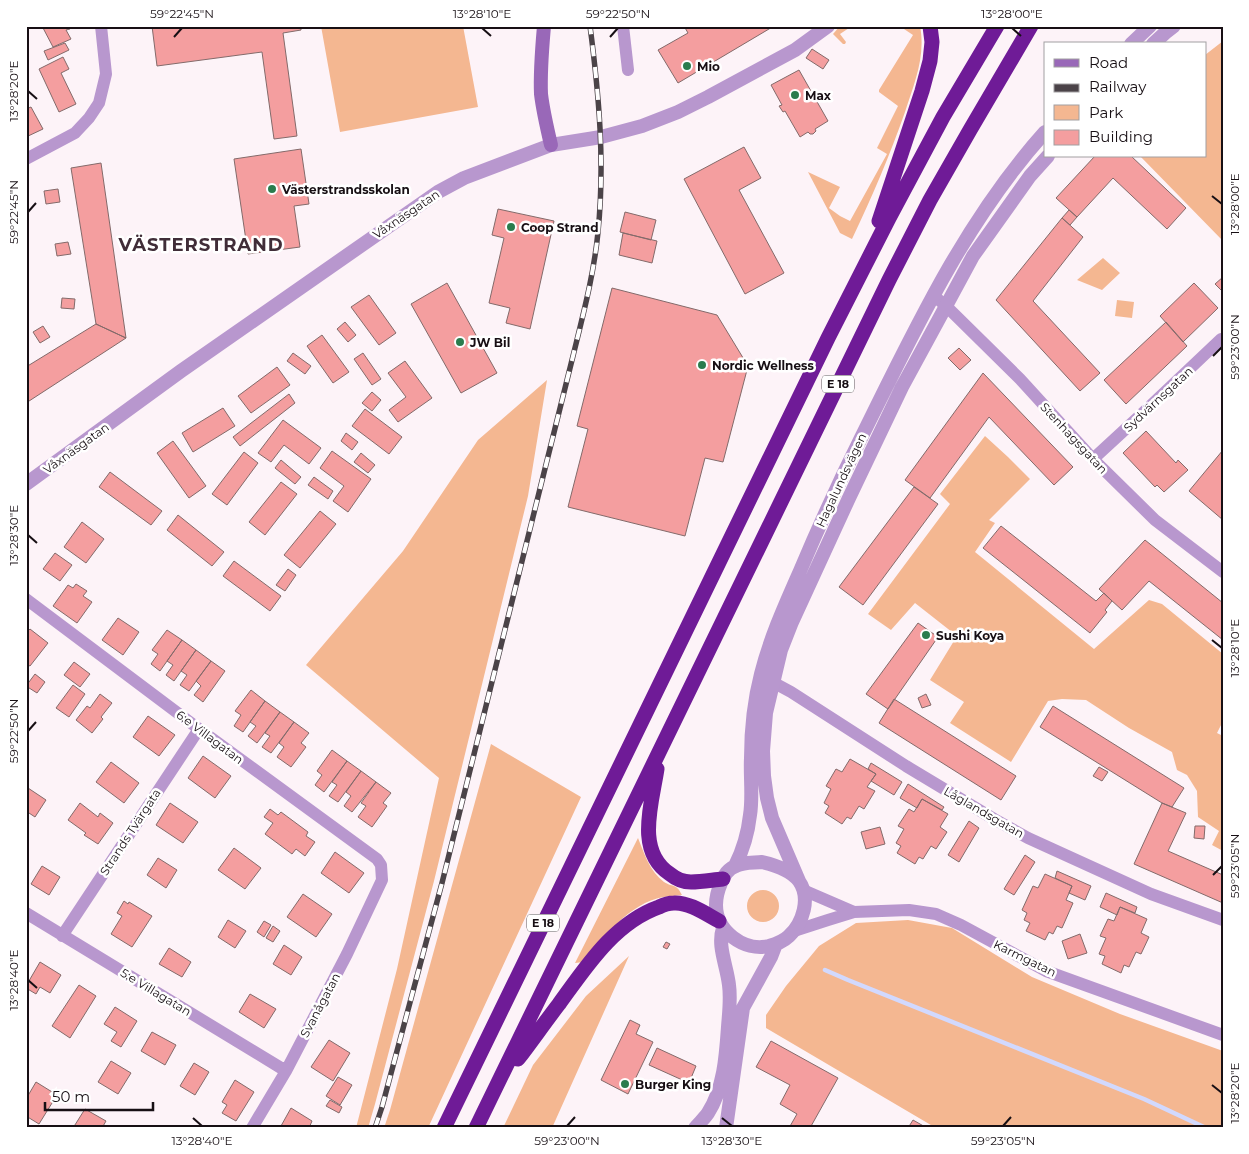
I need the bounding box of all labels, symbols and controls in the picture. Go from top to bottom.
text: 59°22'45"N [150,6,214,21]
text: 13°28'10"E [453,6,511,21]
text: 59°22'50"N [586,6,650,21]
text: 13°28'00"E [981,6,1043,21]
legend [1044,42,1206,158]
text: Road [1089,53,1128,72]
place label: Mio [697,59,720,74]
marker: Mio [681,60,693,72]
text: 13°28'20"E [6,61,21,121]
text: Railway [1089,77,1147,96]
place label: Max [805,88,832,103]
marker: Max [789,89,801,101]
text: Park [1089,103,1123,122]
text: Building [1089,127,1153,146]
text: 13°28'00"E [1227,173,1242,235]
text: 59°22'45"N [6,180,21,244]
place label: Västerstrandsskolan [281,182,410,197]
marker: Västerstrandsskolan [266,183,278,195]
street label: Våxnäsgatan [370,186,442,242]
place label: Coop Strand [521,220,599,235]
marker: Coop Strand [505,221,517,233]
district label: VÄSTERSTRAND [117,234,284,256]
text: 59°23'00"N [1227,314,1242,380]
place label: JW Bil [469,335,510,350]
marker: JW Bil [454,336,466,348]
place label: Nordic Wellness [712,358,814,373]
marker: Nordic Wellness [696,359,708,371]
street label: Sydvärnsgatan [1120,363,1196,435]
road number: E 18 [822,376,854,392]
street label: Stenhagsgatan [1037,399,1111,477]
street label: Våxnäsgatan [40,419,112,477]
street label: Hagalundsvägen [813,430,869,530]
text: 13°28'30"E [6,505,21,565]
text: 13°28'10"E [1227,619,1242,677]
place label: Sushi Koya [936,628,1004,643]
marker: Sushi Koya [920,629,932,641]
text: 59°22'50"N [6,699,21,763]
street label: 6:e Villagatan [173,707,247,767]
street label: Låglandsgatan [941,783,1027,841]
street label: Strands Tvärgata [96,786,164,878]
text: 59°23'05"N [1227,834,1242,898]
road number: E 18 [527,914,559,931]
street label: Karmgatan [991,936,1059,980]
text: 13°28'40"E [6,949,21,1011]
street label: 5:e Villagatan [118,965,194,1019]
street label: Svanågatan [297,970,343,1040]
text: 13°28'20"E [1227,1063,1242,1123]
place label: Burger King [635,1077,711,1092]
marker: Burger King [619,1078,631,1090]
scale bar [45,1079,152,1111]
text: 50 m [52,1087,90,1106]
text: 13°28'40"E [171,1133,233,1148]
text: 59°23'00"N [534,1133,600,1148]
text: 13°28'30"E [702,1133,762,1148]
text: 59°23'05"N [971,1133,1035,1148]

